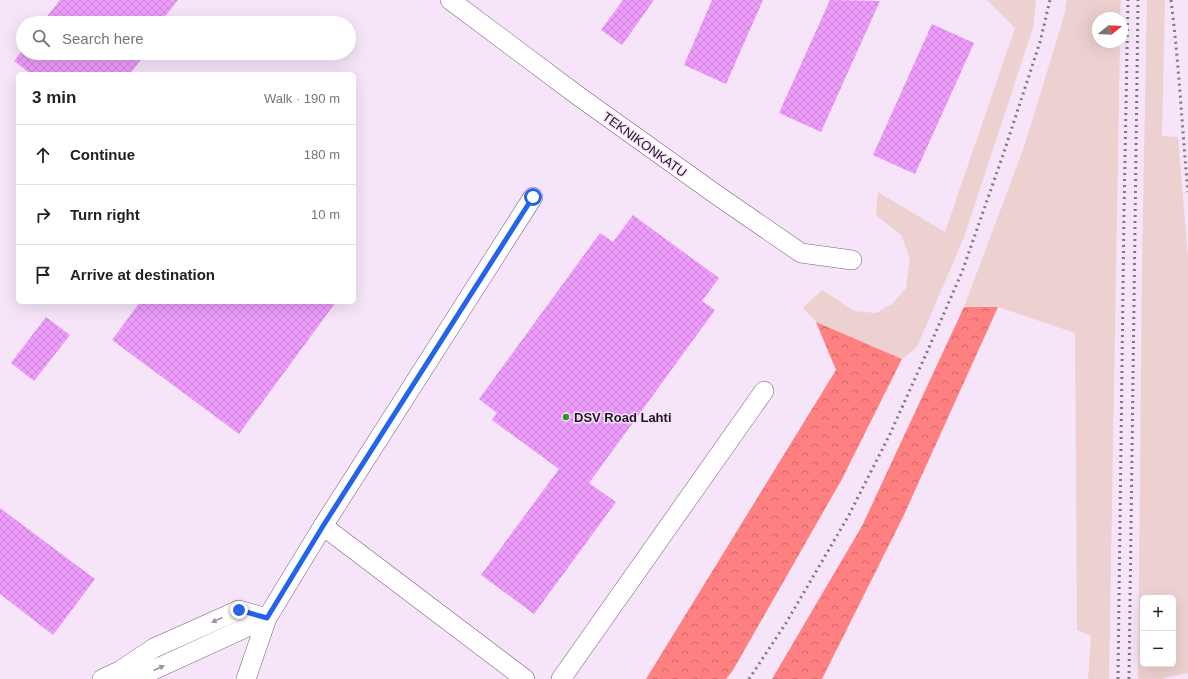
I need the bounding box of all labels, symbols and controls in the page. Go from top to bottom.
north arrow [1092,12,1128,48]
search box [16,16,356,60]
icon: search [30,27,52,49]
text: Search here [62,30,144,47]
text: 3 min [32,88,76,107]
text: Walk · 190 m [264,91,340,106]
street label: TEKNIKONKATU [600,109,690,180]
icon: ahead [32,144,54,166]
text: Continue [70,146,135,163]
text: 180 m [304,147,340,162]
route start [524,188,542,206]
icon: right [32,204,54,226]
text: Turn right [70,206,140,223]
text: 10 m [311,207,340,222]
icon: arrive [32,264,54,286]
text: Arrive at destination [70,266,215,283]
place label: DSV Road Lahti [574,410,672,425]
marker: DSV Road Lahti [561,412,571,422]
map controls [1140,595,1176,667]
button: + [1140,595,1176,631]
route end [230,601,248,619]
one-way arrow [212,617,223,623]
button: − [1140,631,1176,667]
one-way arrow [153,665,164,671]

